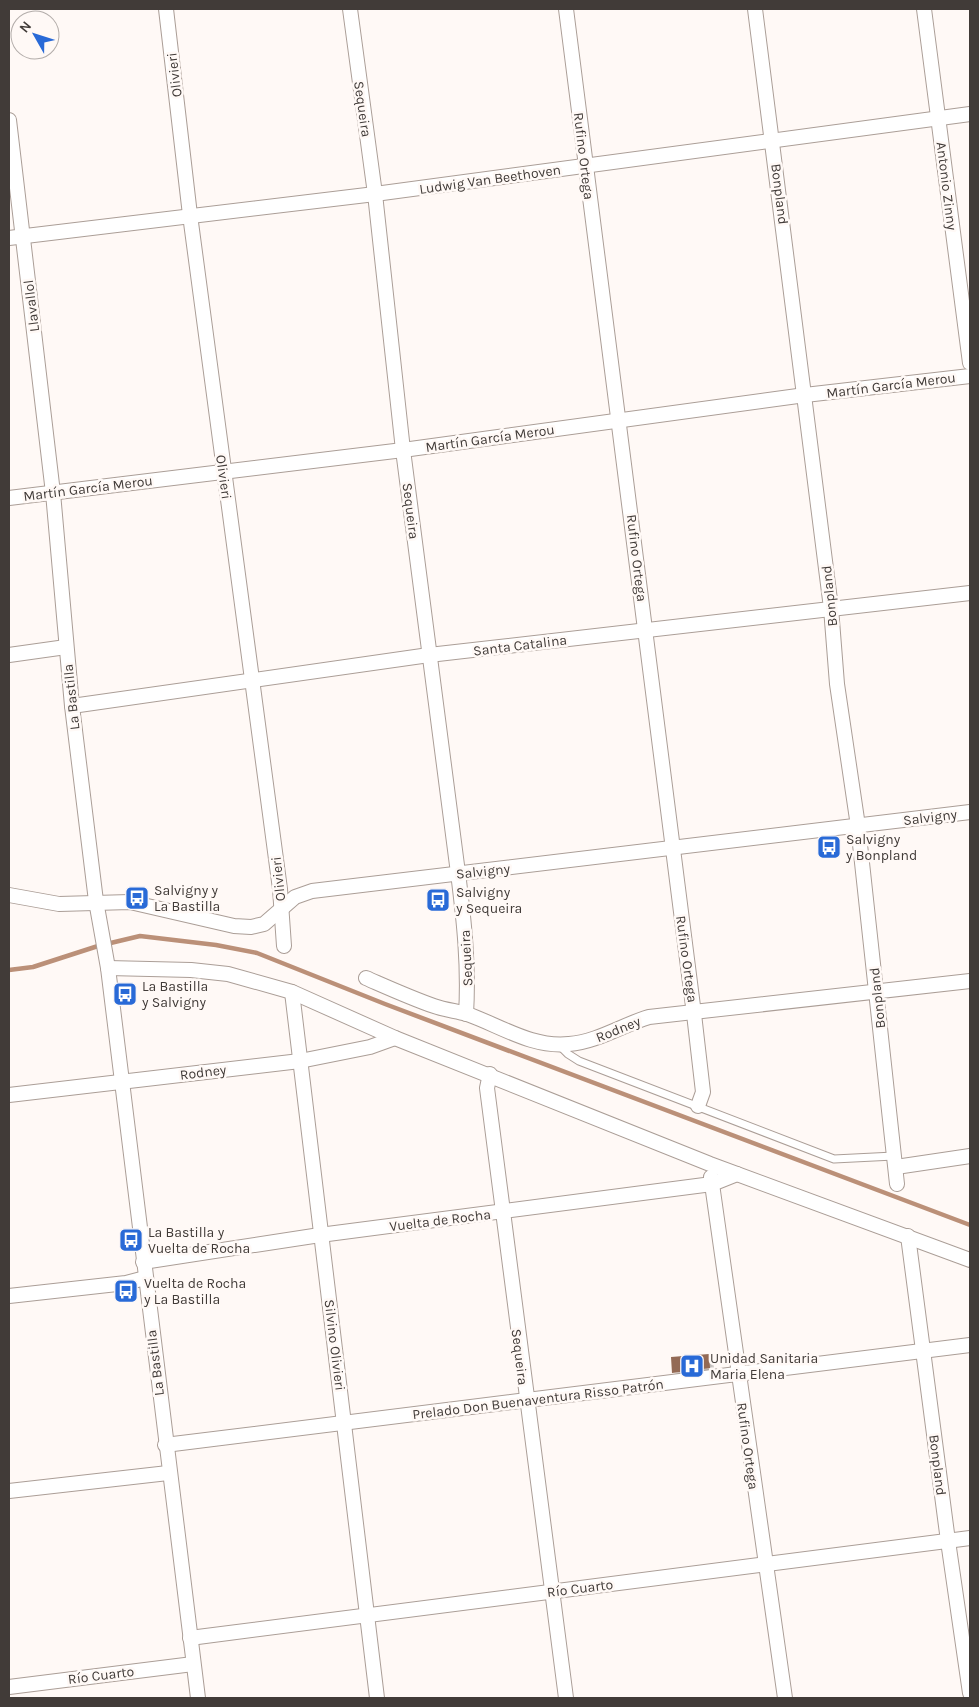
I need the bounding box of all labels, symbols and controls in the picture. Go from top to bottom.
north arrow [10,10,60,60]
text: N [16,18,35,36]
street label: Olivieri [163,52,186,98]
street label: Sequeira [350,80,375,138]
street label: Rufino Ortega [570,112,597,201]
street label: Antonio Zinny [933,141,960,232]
street label: Ludwig Van Beethoven [418,161,562,198]
street label: Bonpland [767,163,792,226]
street label: Llavallol [20,279,43,333]
street label: Martín García Merou [825,369,957,402]
street label: Martín García Merou [424,421,556,456]
street label: Olivieri [212,454,235,500]
street label: Martín García Merou [22,472,154,505]
street label: Sequeira [399,482,422,540]
street label: Rufino Ortega [623,514,650,603]
street label: Bonpland [818,565,841,627]
street label: Santa Catalina [472,631,568,660]
street label: La Bastilla [60,663,83,731]
street label: Salvigny [902,806,958,829]
place label: Salvigny y Bonpland [845,831,917,864]
bus stop icon: Salvigny y Bonpland [816,834,842,860]
street label: Olivieri [268,856,289,902]
street label: Salvigny [455,860,511,883]
place label: Salvigny y La Bastilla [154,882,220,915]
place label: Salvigny y Sequeira [455,884,522,917]
bus stop icon: Salvigny y La Bastilla [124,885,150,911]
bus stop icon: Salvigny y Sequeira [425,887,451,913]
street label: Rufino Ortega [672,915,701,1004]
street label: Sequeira [457,929,476,987]
street label: Bonpland [866,967,889,1029]
place label: La Bastilla y Salvigny [141,978,208,1011]
bus stop icon: La Bastilla y Salvigny [112,981,138,1007]
street label: Rodney [593,1013,643,1046]
street label: Rodney [179,1061,228,1084]
street label: Vuelta de Rocha [388,1206,492,1235]
place label: La Bastilla y Vuelta de Rocha [148,1224,250,1257]
bus stop icon: La Bastilla y Vuelta de Rocha [118,1227,144,1253]
place label: Vuelta de Rocha y La Bastilla [143,1275,246,1308]
bus stop icon: Vuelta de Rocha y La Bastilla [113,1278,139,1304]
street label: Silvino Olivieri [320,1298,349,1392]
street label: Sequeira [508,1328,531,1386]
street label: La Bastilla [143,1329,168,1397]
place label: Unidad Sanitaria Maria Elena [710,1350,818,1383]
hospital icon: Unidad Sanitaria Maria Elena [679,1353,705,1379]
street label: Prelado Don Buenaventura Risso Patrón [412,1376,665,1423]
street label: Rufino Ortega [733,1402,762,1491]
street label: Bonpland [925,1434,950,1497]
street label: Río Cuarto [546,1576,614,1601]
street label: Río Cuarto [67,1663,135,1688]

